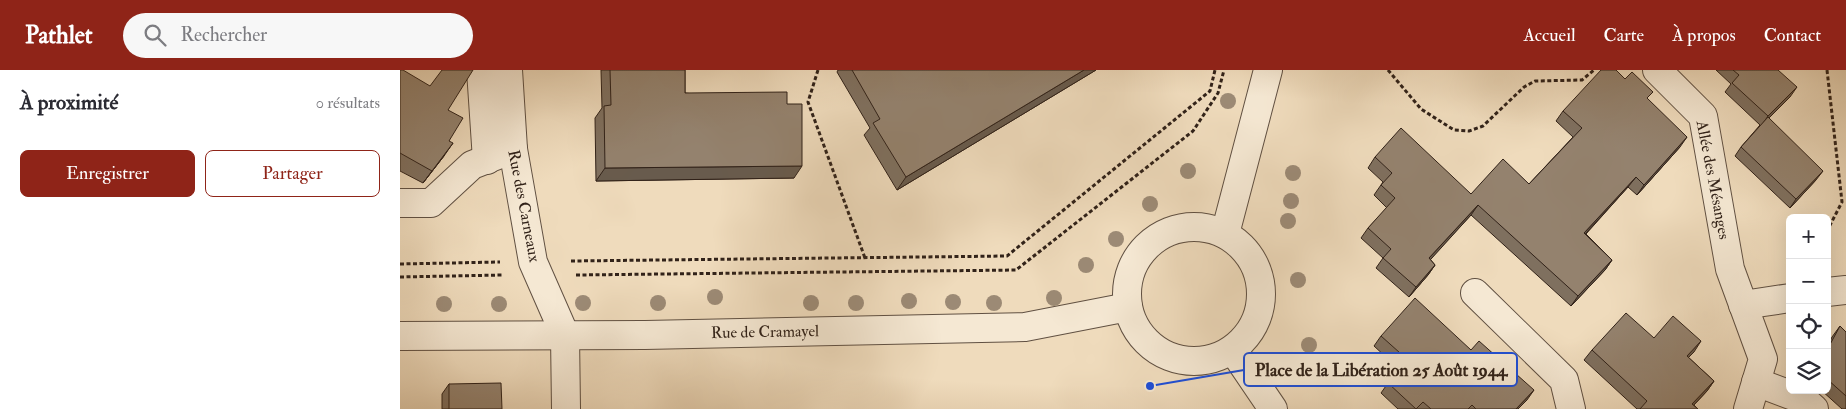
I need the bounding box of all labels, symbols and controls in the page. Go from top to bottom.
search box [123,13,473,58]
text: Pathlet [25,20,93,51]
icon: search [141,21,169,49]
text: Rechercher [181,23,267,47]
text: Accueil [1523,24,1576,47]
text: Carte [1604,24,1644,47]
text: À propos [1672,24,1736,47]
text: Contact [1764,24,1821,47]
text: À proximité [20,89,118,116]
text: 0 résultats [316,93,380,113]
street label: Allée des Mésanges [1691,118,1734,241]
street label: Rue des Carneaux [503,148,545,264]
button: Enregistrer [20,150,195,197]
button: Partager [205,150,380,197]
map controls [1786,214,1831,394]
button: + [1786,214,1831,259]
button: − [1786,259,1831,304]
button: locate [1786,304,1831,349]
street label: Rue de Cramayel [711,321,819,343]
button: layers [1786,349,1831,394]
callout: Place de la Libération 25 Août 1944 [1244,353,1517,386]
text: Place de la Libération 25 Août 1944 [1255,359,1508,382]

